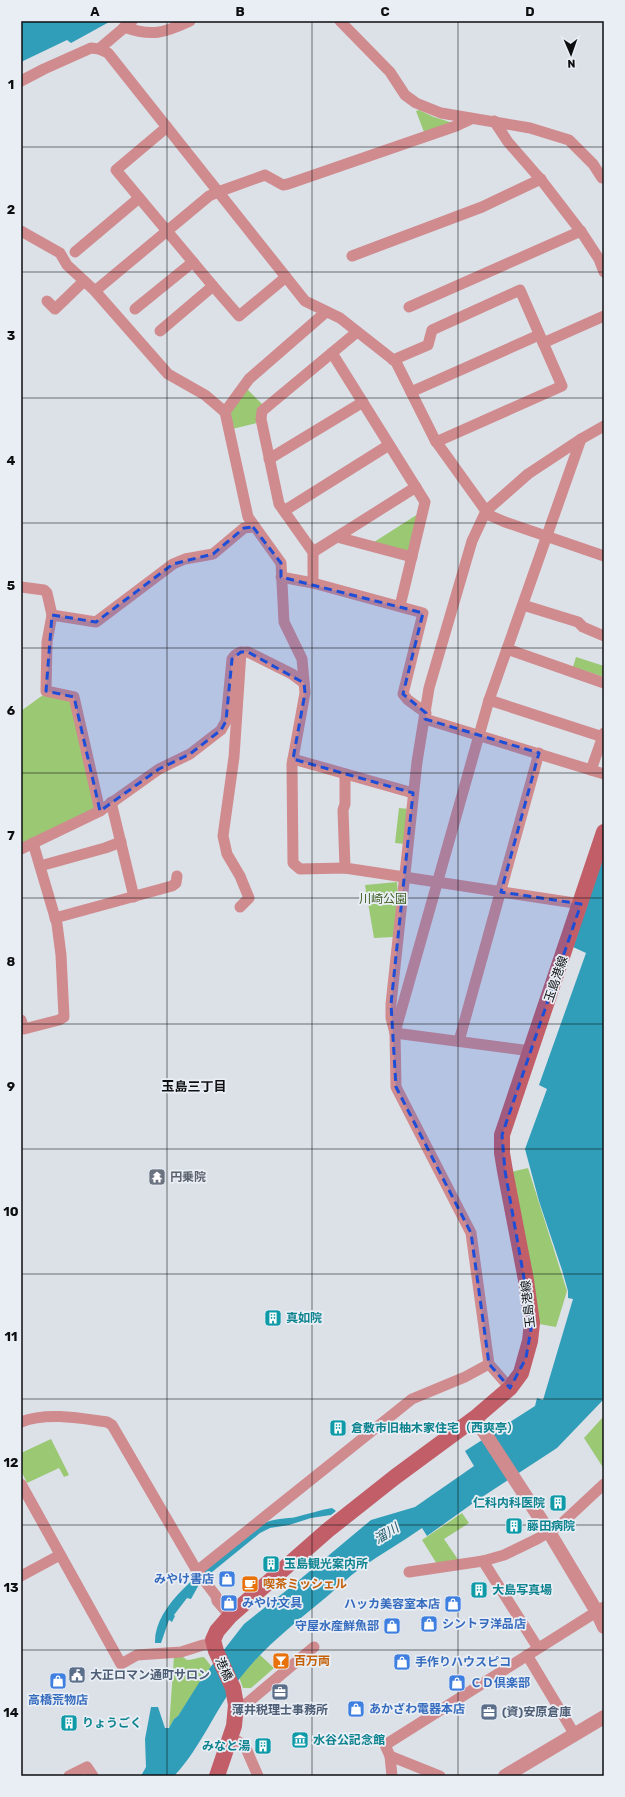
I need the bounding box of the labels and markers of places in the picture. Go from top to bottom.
temple icon: 円乗院 [147,1167,167,1187]
place label: 円乗院 [170,1170,206,1184]
building icon: 真如院 [263,1308,283,1328]
place label: 真如院 [286,1311,322,1325]
building icon: 倉敷市旧柚木家住宅（西爽亭） [328,1418,348,1438]
place label: 倉敷市旧柚木家住宅（西爽亭） [351,1421,519,1435]
building icon: 仁科内科医院 [548,1493,568,1513]
place label: 仁科内科医院 [473,1496,545,1510]
building icon: 藤田病院 [504,1516,524,1536]
place label: 藤田病院 [527,1519,575,1533]
building icon: 玉島観光案内所 [261,1554,281,1574]
place label: 玉島観光案内所 [284,1557,368,1571]
shop icon: みやけ書店 [217,1569,237,1589]
place label: みやけ書店 [154,1572,214,1586]
cafe icon: 喫茶ミッシェル [240,1574,260,1594]
place label: 喫茶ミッシェル [263,1577,347,1591]
building icon: 大島写真場 [469,1580,489,1600]
place label: 大島写真場 [492,1583,552,1597]
shop icon: みやけ文具 [219,1593,239,1613]
shop icon: ハッカ美容室本店 [443,1594,463,1614]
place label: みやけ文具 [242,1596,302,1610]
place label: ハッカ美容室本店 [344,1597,440,1611]
shop icon: シントヲ洋品店 [419,1614,439,1634]
shop icon: 守屋水産鮮魚部 [382,1616,402,1636]
place label: シントヲ洋品店 [442,1617,526,1631]
place label: 守屋水産鮮魚部 [295,1619,379,1633]
bar icon: 百万両 [271,1651,291,1671]
shop icon: 手作りハウスピコ [392,1652,412,1672]
place label: 百万両 [294,1654,330,1668]
place label: 手作りハウスピコ [415,1655,511,1669]
public building icon: 大正ロマン通町サロン [67,1665,87,1685]
place label: 大正ロマン通町サロン [90,1668,210,1682]
shop icon: 高橋荒物店 [48,1671,68,1691]
shop icon: ＣＤ倶楽部 [447,1673,467,1693]
place label: ＣＤ倶楽部 [470,1676,530,1690]
office icon: 薄井税理士事務所 [270,1682,290,1702]
place label: 高橋荒物店 [28,1693,88,1707]
shop icon: あかざわ電器本店 [346,1699,366,1719]
place label: あかざわ電器本店 [369,1702,465,1716]
office icon: (資)安原倉庫 [479,1702,499,1722]
place label: 薄井税理士事務所 [232,1703,328,1717]
place label: (資)安原倉庫 [502,1705,571,1719]
building icon: りょうごく [59,1713,79,1733]
place label: りょうごく [82,1716,142,1730]
museum icon: 水谷公記念館 [290,1730,310,1750]
place label: 水谷公記念館 [313,1733,385,1747]
building icon: みなと湯 [253,1736,273,1756]
place label: みなと湯 [202,1739,250,1753]

